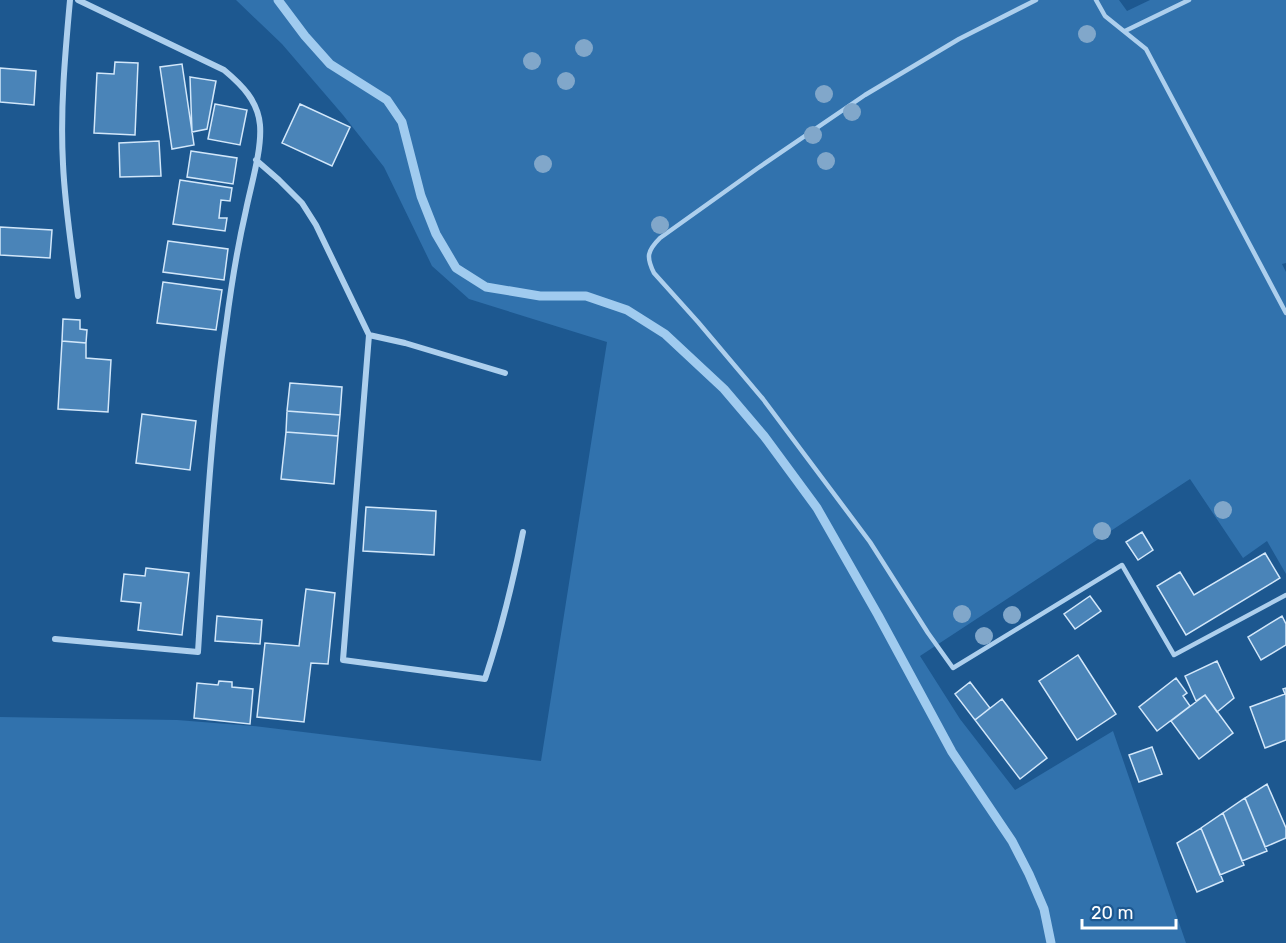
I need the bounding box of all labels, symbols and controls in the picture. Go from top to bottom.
scale bar [1082,892,1176,930]
text: 20 m [1091,902,1133,924]

